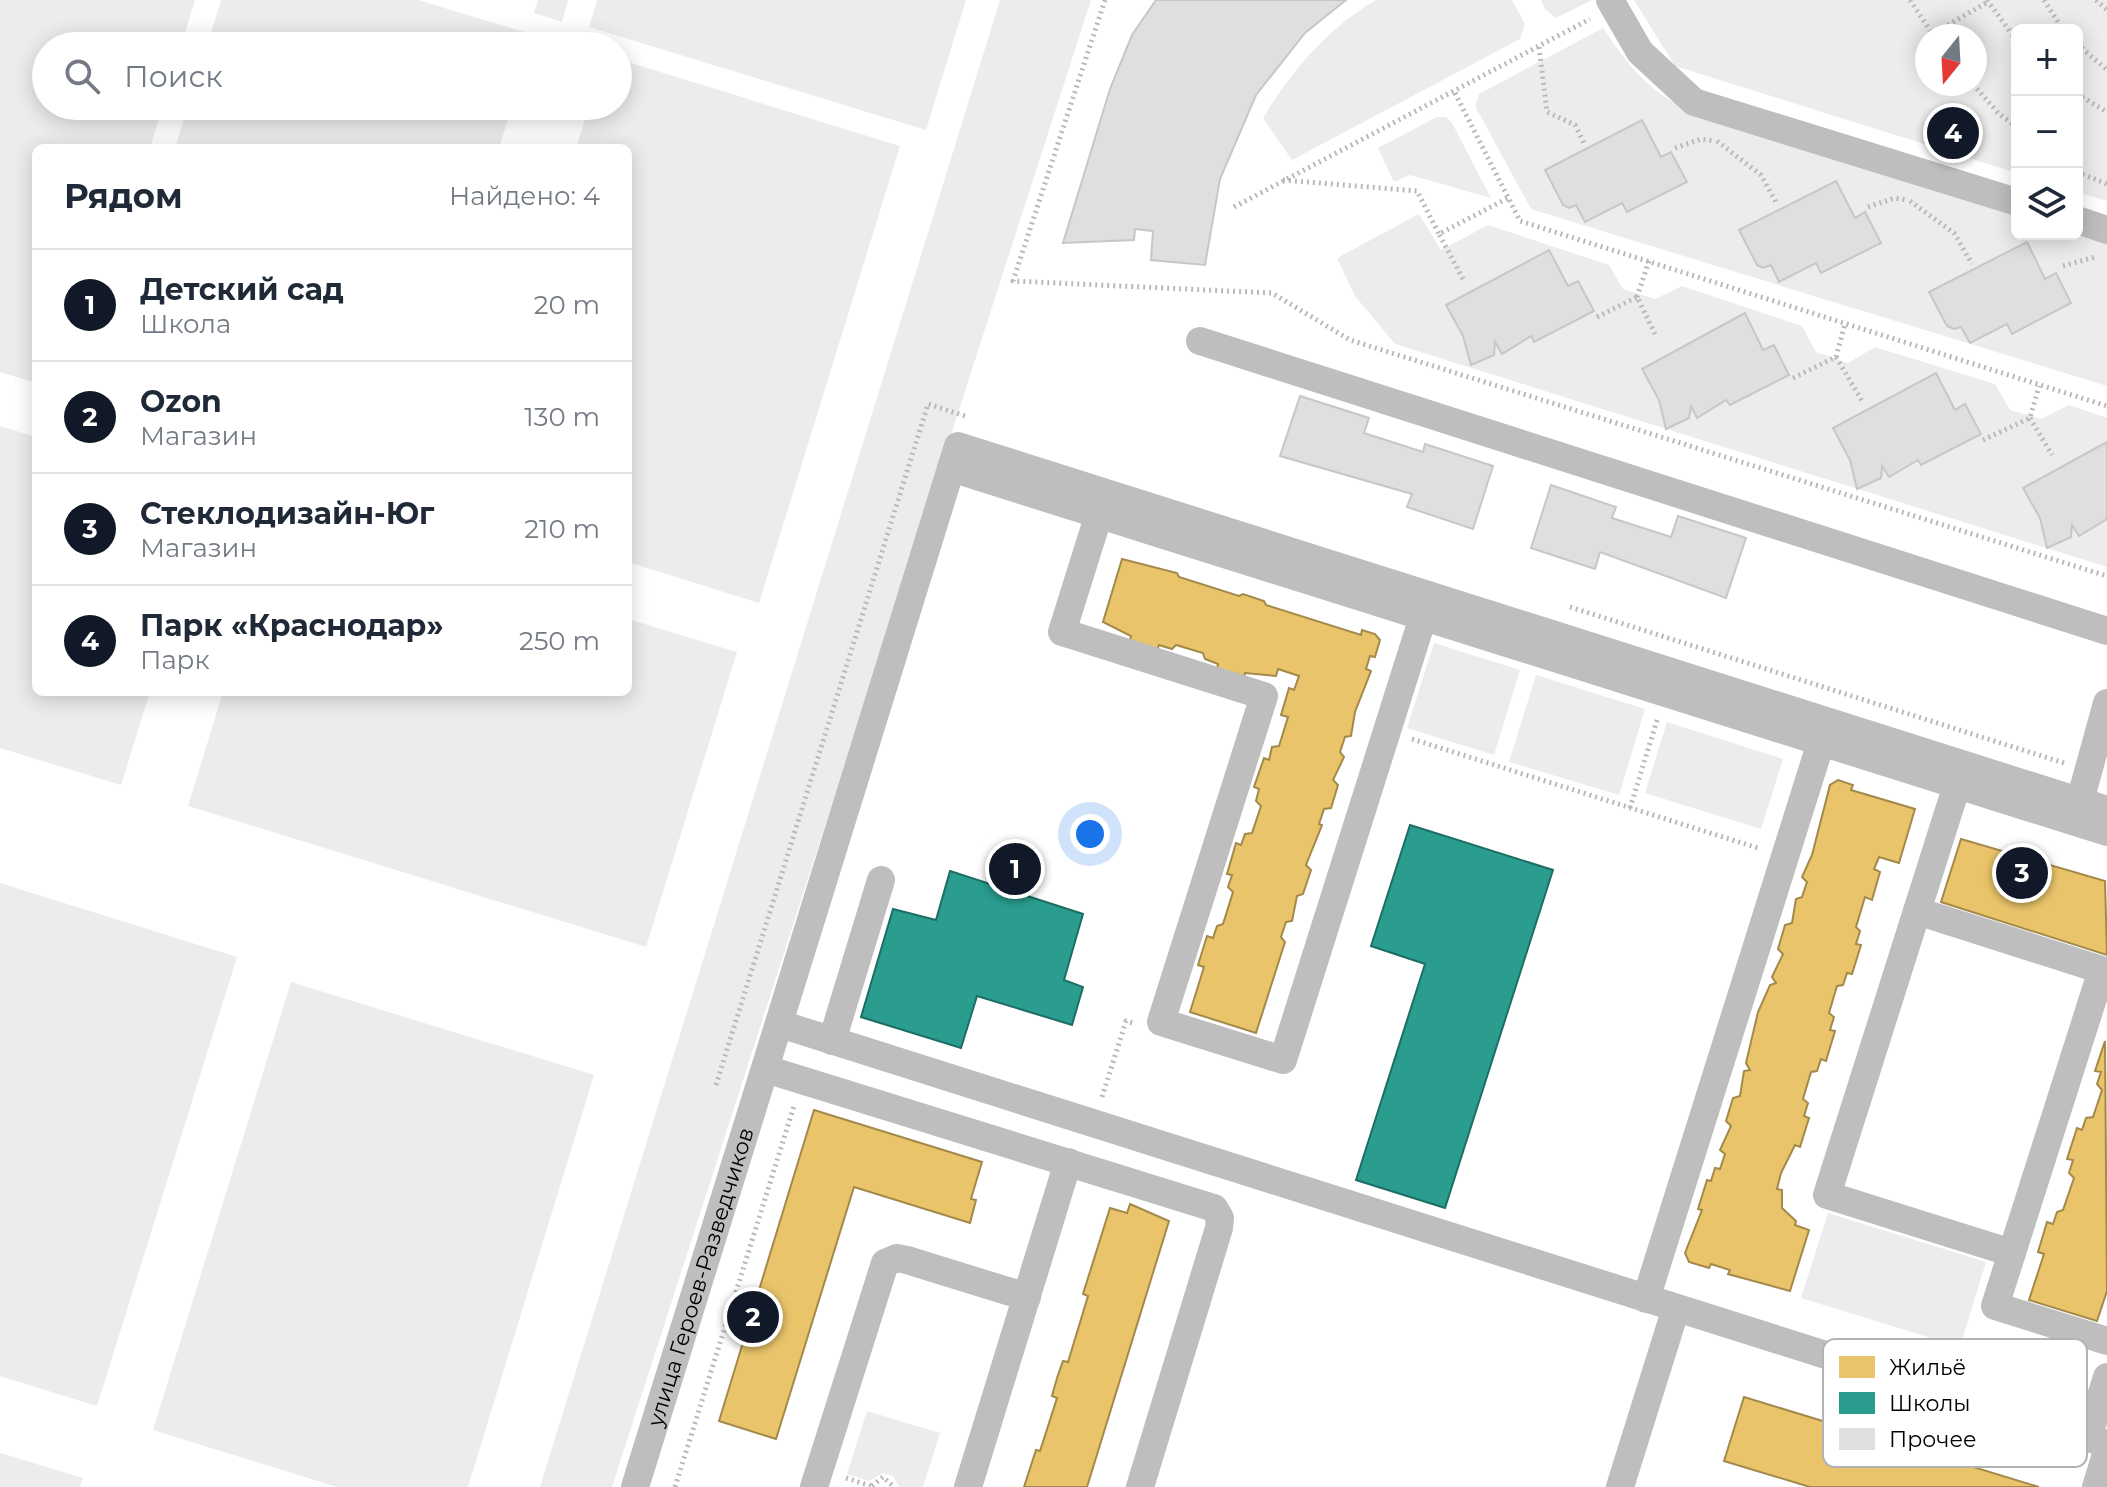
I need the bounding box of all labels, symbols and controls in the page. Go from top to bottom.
north arrow [1915,24,1987,96]
map controls [2011,24,2083,240]
button: + [2011,24,2083,96]
search box [32,32,632,120]
icon: search [60,54,104,98]
text: Поиск [124,58,223,95]
button: − [2011,96,2083,168]
pin: 4 [1927,103,1979,163]
button: layers [2011,168,2083,240]
text: Рядом [64,175,183,217]
text: Найдено: 4 [449,180,600,212]
text: Детский сад [140,271,344,308]
text: 1 [85,289,95,321]
text: 20 m [534,289,600,321]
text: Школа [140,308,231,340]
text: Ozon [140,383,222,420]
text: 2 [82,401,98,433]
text: 130 m [524,401,600,433]
text: Магазин [140,420,257,452]
text: Стеклодизайн-Юг [140,495,435,532]
text: 3 [82,513,98,545]
text: 210 m [524,513,600,545]
text: Магазин [140,532,257,564]
text: Парк «Краснодар» [140,607,443,644]
text: 4 [81,625,99,657]
text: 250 m [519,625,600,657]
text: Парк [140,644,210,676]
your location [1070,814,1110,854]
pin: 1 [989,839,1041,899]
pin: 3 [1996,843,2048,903]
street label: улица Героев-Разведчиков [641,1124,760,1431]
pin: 2 [727,1287,779,1347]
legend [1823,1339,2087,1467]
text: Жильё [1889,1354,1966,1381]
text: Школы [1889,1390,1971,1417]
text: Прочее [1889,1426,1977,1453]

